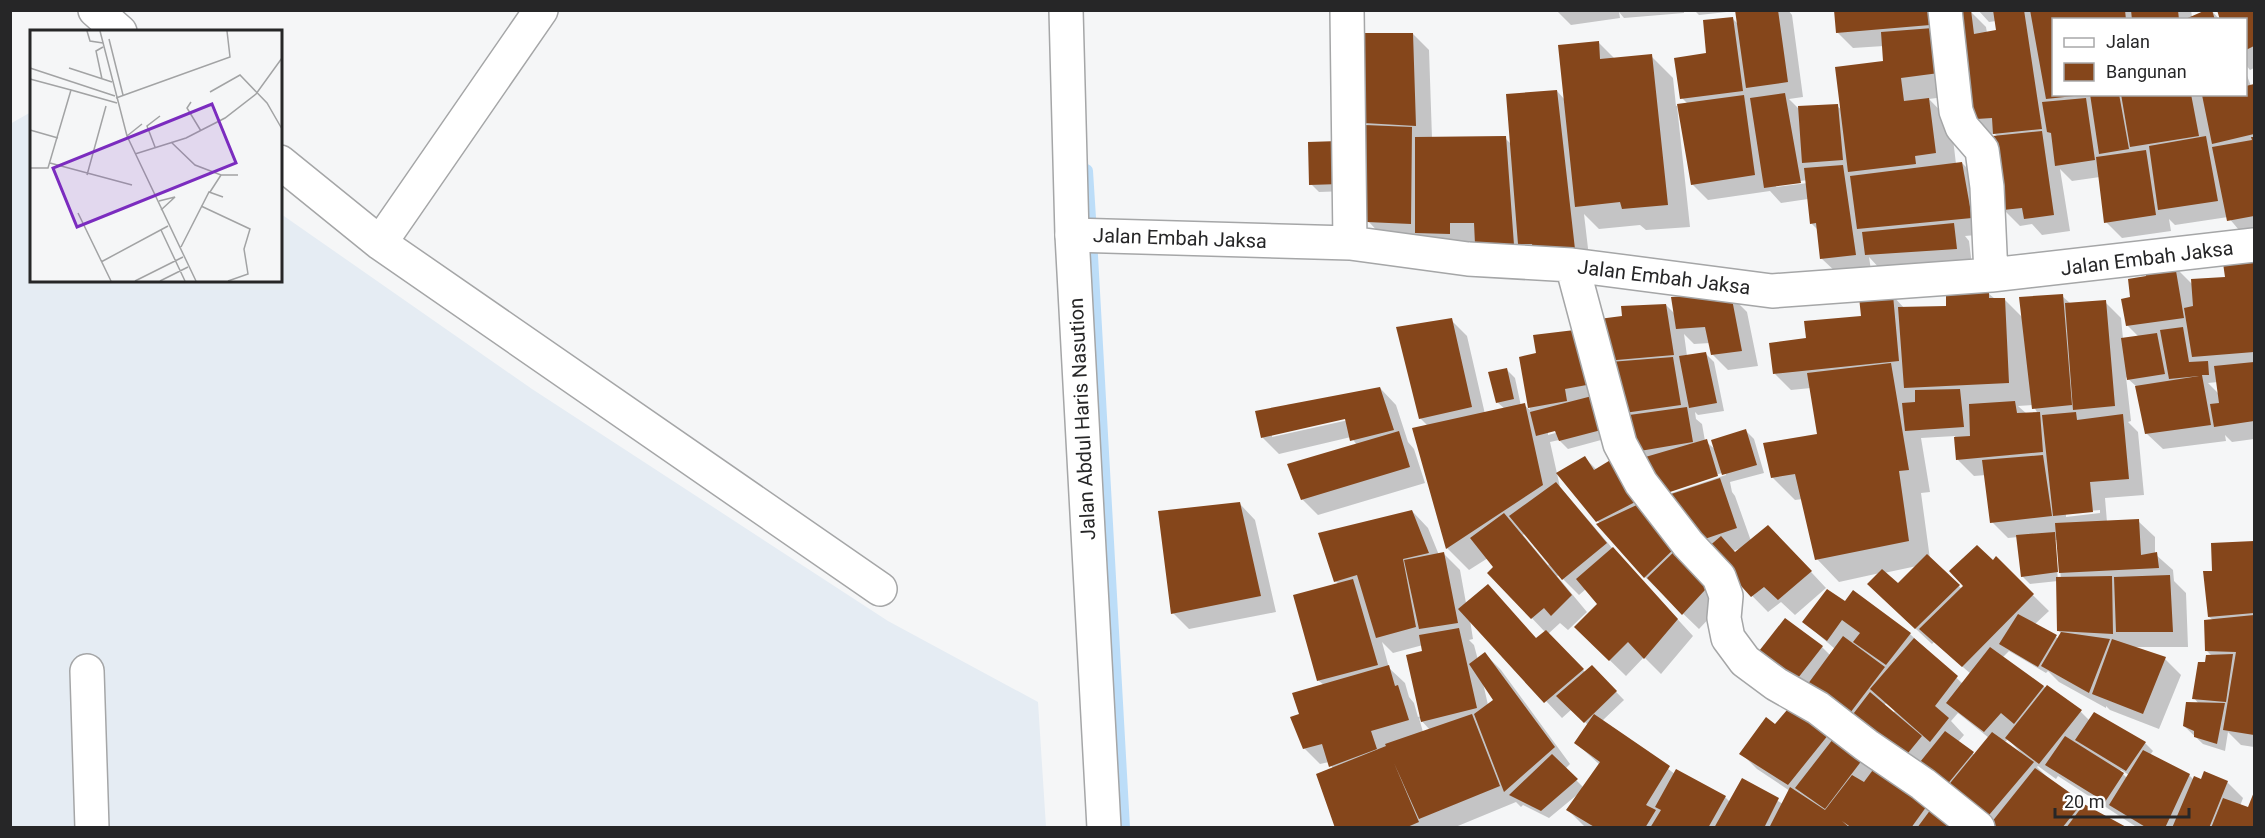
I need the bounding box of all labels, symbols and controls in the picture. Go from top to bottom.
legend [2052,18,2247,96]
inset map [30,30,282,282]
text: Jalan [2106,31,2150,52]
text: Bangunan [2106,61,2187,82]
street label: Jalan Embah Jaksa [1093,223,1267,253]
street label: Jalan Embah Jaksa [2059,235,2235,281]
street label: Jalan Embah Jaksa [1576,254,1752,300]
street label: Jalan Abdul Haris Nasution [1064,297,1100,541]
scale bar [2055,781,2188,819]
text: 20 m [2064,791,2104,812]

